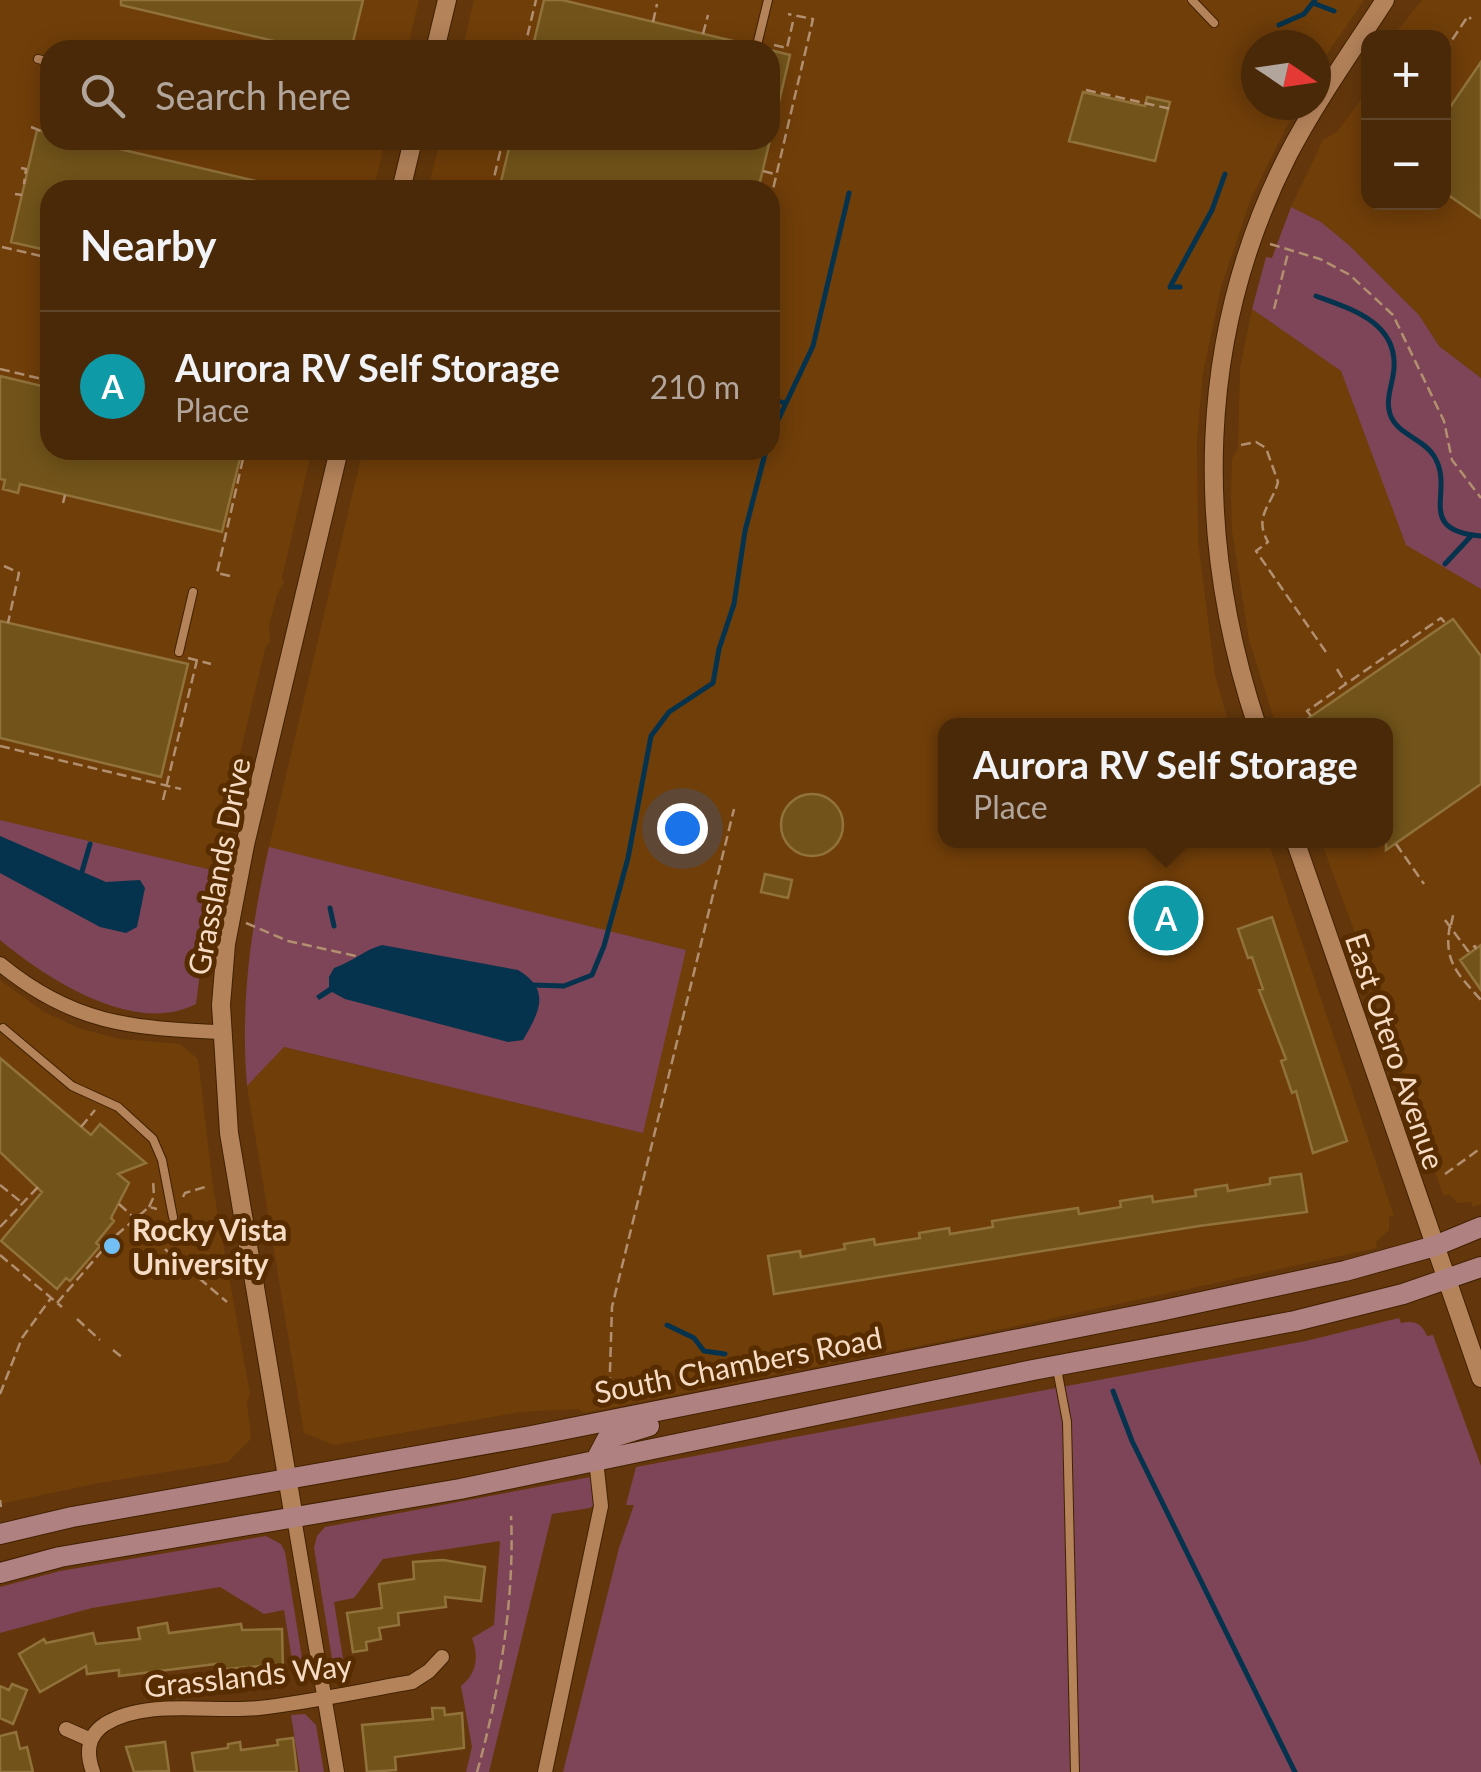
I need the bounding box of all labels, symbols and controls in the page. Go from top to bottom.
north arrow [1241,30,1331,120]
map controls [1361,30,1451,210]
button: + [1361,30,1451,120]
search box [40,40,780,150]
icon: search [75,68,130,123]
text: Search here [155,72,351,118]
button: − [1361,120,1451,210]
text: Nearby [80,220,217,270]
text: Aurora RV Self Storage [175,344,560,390]
text: A [101,367,124,406]
text: 210 m [650,367,740,406]
text: Place [175,390,249,429]
popup [938,718,1393,848]
text: Aurora RV Self Storage [973,741,1358,787]
street label: Grasslands Drive [179,754,257,978]
text: Place [973,787,1048,826]
your location [657,803,708,854]
pin: A [1134,880,1198,956]
street label: East Otero Avenue [1339,928,1453,1174]
place label: Rocky Vista University [132,1211,287,1281]
marker: Rocky Vista University [101,1235,123,1257]
street label: South Chambers Road [591,1318,885,1410]
street label: Grasslands Way [142,1646,354,1704]

